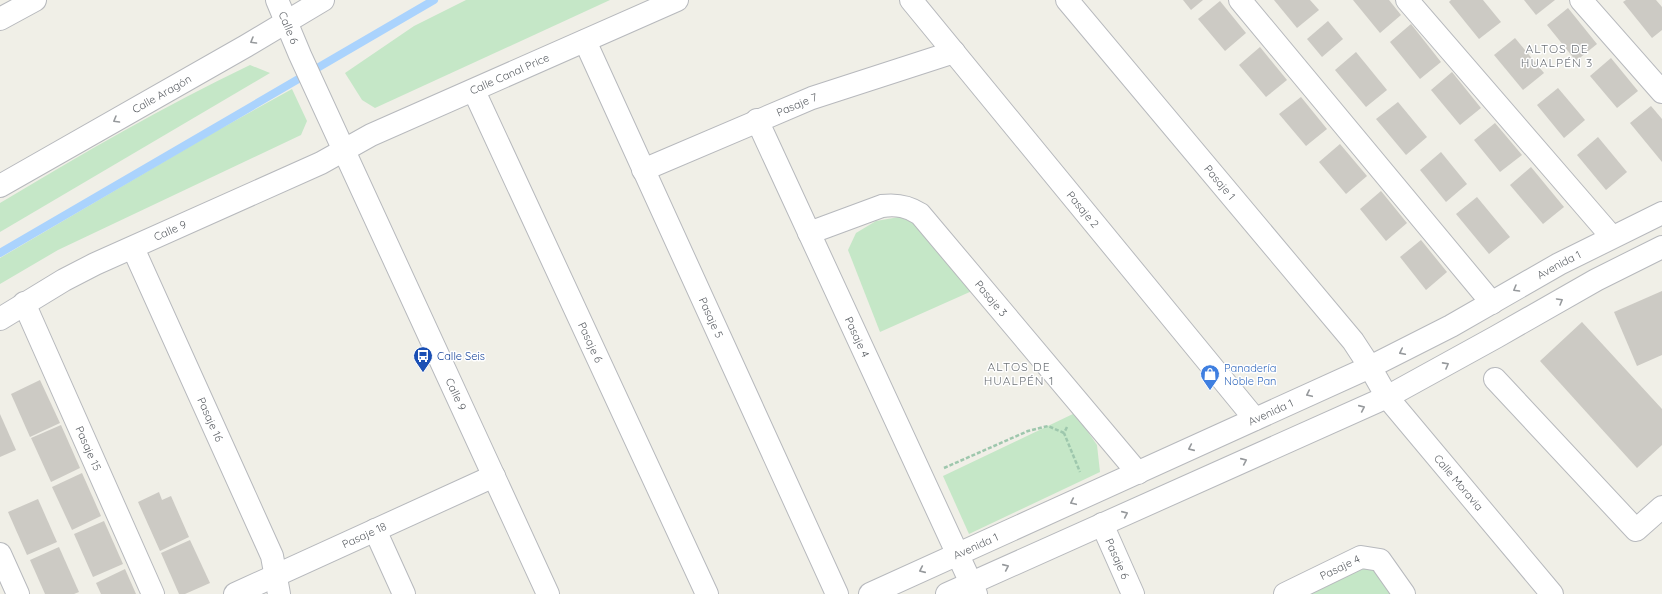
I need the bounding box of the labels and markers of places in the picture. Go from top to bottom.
bus stop icon: Calle Seis [412,345,434,373]
place label: Calle Seis [437,349,485,363]
place label: Panadería Noble Pan [1224,361,1276,388]
shop icon: Panadería Noble Pan [1199,363,1221,391]

